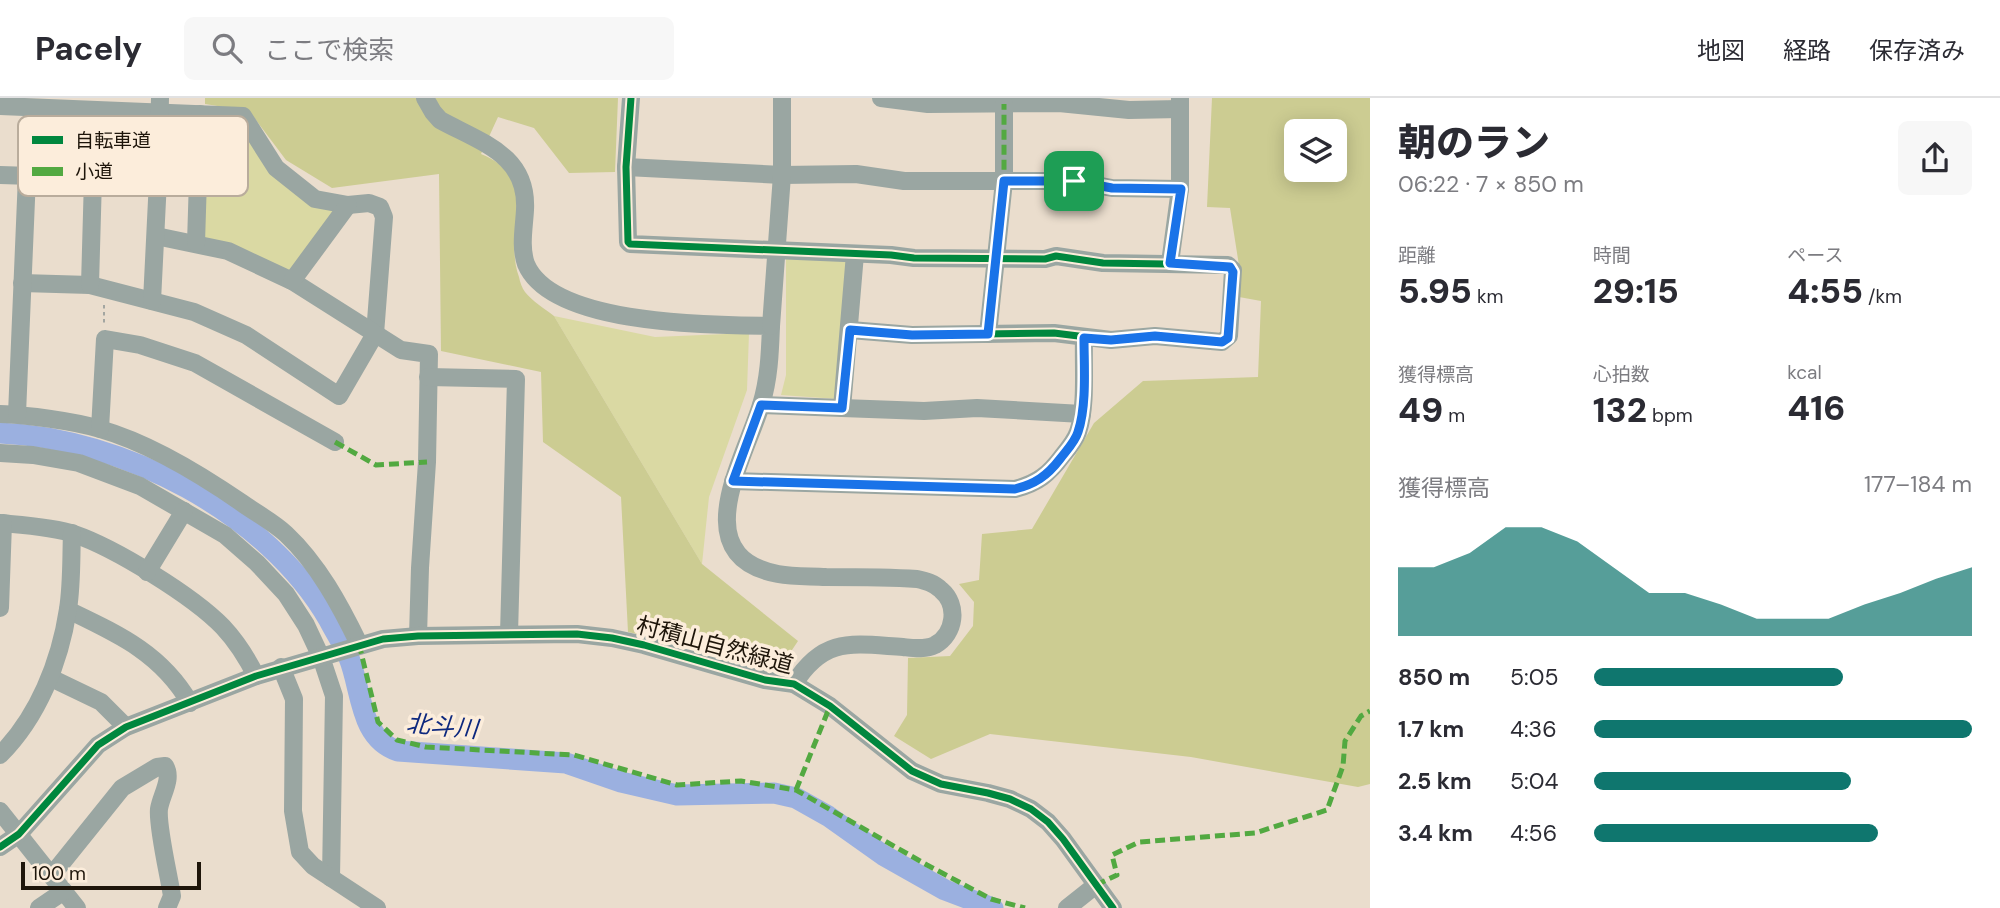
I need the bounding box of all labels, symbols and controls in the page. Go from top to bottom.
search box [184,17,674,80]
text: Pacely [35,27,142,70]
icon: search [208,29,246,67]
text: ここで検索 [264,33,394,67]
text: 地図 [1697,35,1745,66]
text: 経路 [1783,35,1831,66]
text: 保存済み [1869,35,1965,66]
legend [18,116,248,196]
text: 朝のラン [1398,118,1550,168]
map controls [1284,119,1347,182]
button: layers [1284,119,1347,182]
button: share [1898,121,1972,195]
text: 自転車道 [75,128,151,153]
pin [1044,151,1104,211]
text: 小道 [75,159,113,184]
icon: arrive [1055,162,1093,200]
text: 06:22 · 7 × 850 m [1398,169,1584,199]
text: 距離 [1398,243,1436,268]
text: 時間 [1593,243,1631,268]
text: ペース [1787,243,1843,268]
text: 5.95 [1398,268,1472,314]
text: 29:15 [1593,268,1679,314]
text: 4:55 [1787,268,1863,314]
text: km [1472,284,1503,309]
text: /km [1863,284,1902,309]
text: kcal [1787,360,1822,385]
text: 獲得標高 [1398,362,1474,387]
text: 心拍数 [1593,362,1650,387]
text: 416 [1787,385,1845,431]
text: 49 [1398,387,1443,433]
text: 132 [1593,387,1647,433]
text: m [1443,403,1465,428]
text: bpm [1647,403,1693,428]
text: 177–184 m [1864,469,1972,499]
text: 獲得標高 [1398,473,1490,503]
street label: 村積山自然緑道 [633,610,797,680]
text: 850 m [1398,662,1470,692]
text: 5:05 [1510,662,1558,692]
water label: 北斗川 [405,707,482,745]
text: 1.7 km [1398,714,1464,744]
text: 4:36 [1510,714,1557,744]
text: 2.5 km [1398,766,1472,796]
text: 5:04 [1510,766,1558,796]
text: 3.4 km [1398,818,1473,848]
text: 4:56 [1510,818,1557,848]
scale bar [21,859,201,891]
text: 100 m [32,861,86,886]

